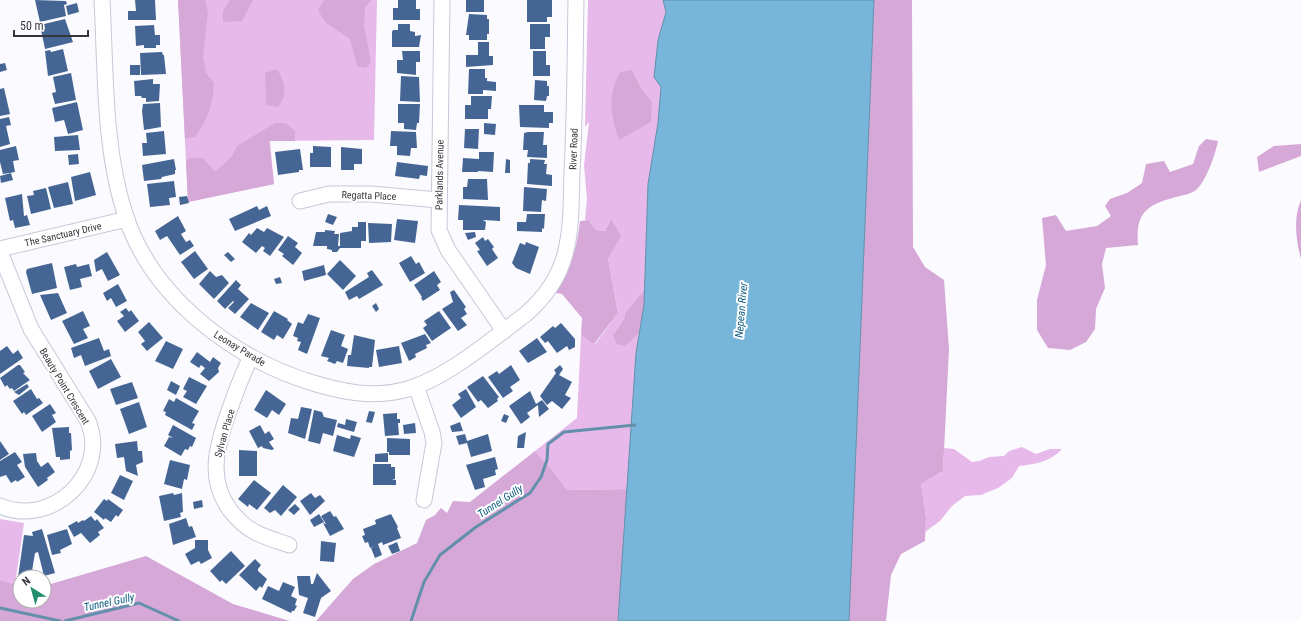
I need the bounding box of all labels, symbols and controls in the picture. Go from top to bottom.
scale bar [14,12,88,38]
text: 50 m [20,19,44,33]
street label: River Road [567,128,580,170]
street label: Parklands Avenue [433,139,446,210]
street label: Regatta Place [341,189,397,202]
street label: The Sanctuary Drive [24,220,103,249]
water label: Nepean River [733,281,750,338]
street label: Leonay Parade [212,329,268,368]
street label: Beauty Point Crescent [37,346,92,426]
street label: Sylvan Place [212,407,237,459]
water label: Tunnel Gully [475,482,526,521]
north arrow [12,569,52,609]
text: N [20,574,33,589]
water label: Tunnel Gully [83,591,136,614]

